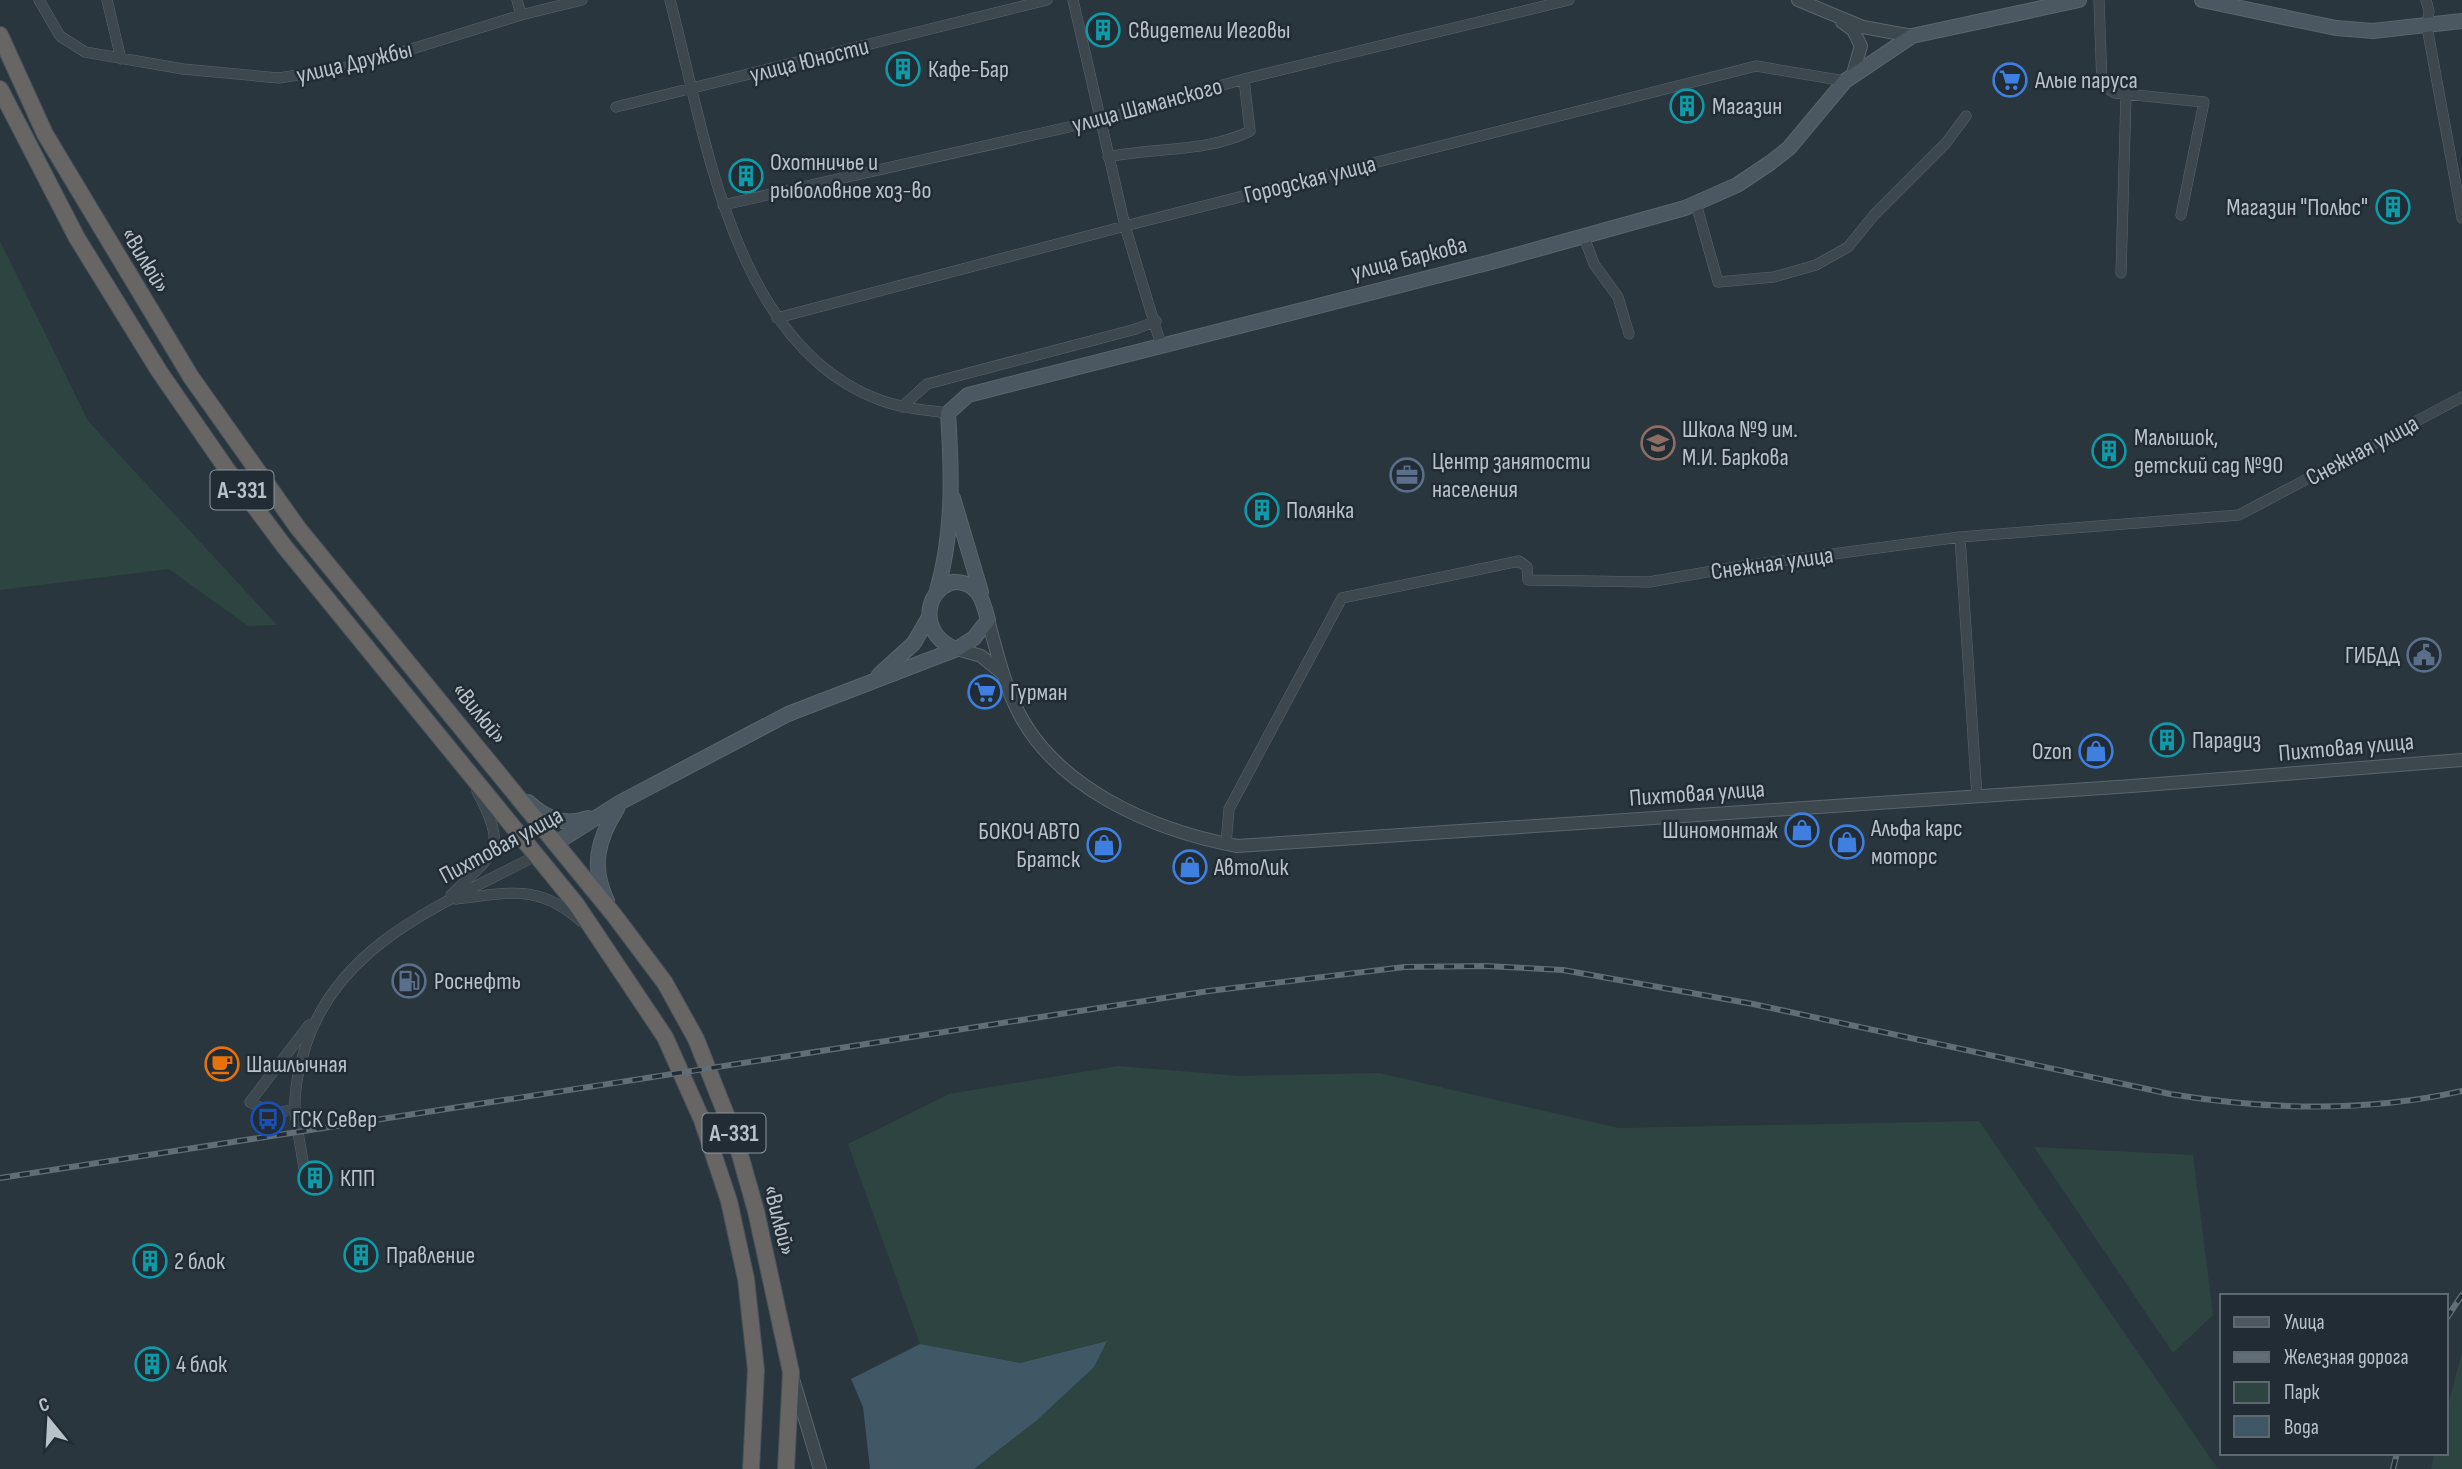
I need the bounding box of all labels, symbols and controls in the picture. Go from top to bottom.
building icon: Свидетели Иеговы [1084,11,1122,49]
place label: Свидетели Иеговы [1128,16,1291,45]
street label: улица Юности [747,32,872,89]
street label: улица Дружбы [293,35,415,90]
building icon: Кафе-Бар [884,50,922,88]
place label: Кафе-Бар [928,55,1009,84]
supermarket icon: Алые паруса [1991,61,2029,99]
place label: Алые паруса [2034,66,2138,95]
street label: улица Шаманского [1069,71,1225,139]
building icon: Магазин [1668,87,1706,125]
place label: Магазин [1712,92,1782,121]
place label: Охотничье и рыболовное хоз-во [770,148,931,205]
street label: Городская улица [1241,149,1379,210]
building icon: Охотничье и рыболовное хоз-во [727,157,765,195]
building icon: Магазин "Полюс" [2374,188,2412,226]
place label: Магазин "Полюс" [2226,193,2368,222]
street label: «Вилюй» [115,222,176,298]
street label: улица Баркова [1348,230,1470,287]
street label: Снежная улица [2301,409,2424,492]
place label: Школа №9 им. М.И. Баркова [1682,415,1798,472]
place label: Малышок, детский сад №90 [2134,423,2283,480]
school or university icon: Школа №9 им. М.И. Баркова [1639,424,1677,462]
building icon: Малышок, детский сад №90 [2090,432,2128,470]
place label: Центр занятости населения [1432,447,1590,504]
office icon: Центр занятости населения [1388,456,1426,494]
road number: А-331 [210,470,274,510]
building icon: Полянка [1243,491,1281,529]
place label: Полянка [1286,496,1354,525]
street label: Снежная улица [1709,541,1835,586]
public building icon: ГИБДД [2405,636,2443,674]
place label: ГИБДД [2345,641,2401,670]
supermarket icon: Гурман [966,673,1004,711]
street label: «Вилюй» [446,676,513,750]
place label: Гурман [1010,678,1068,707]
building icon: Парадиз [2148,721,2186,759]
place label: Парадиз [2192,726,2261,755]
street label: Пихтовая улица [2277,727,2415,768]
shop icon: Ozon [2077,732,2115,770]
place label: Ozon [2032,737,2072,766]
street label: Пихтовая улица [1628,774,1766,813]
street label: Пихтовая улица [434,801,568,890]
shop icon: Шиномонтаж [1783,811,1821,849]
place label: Альфа карс моторс [1870,814,1963,871]
place label: Шиномонтаж [1662,816,1778,845]
place label: БОКОЧ АВТО Братск [978,817,1081,874]
shop icon: Альфа карс моторс [1828,823,1866,861]
shop icon: БОКОЧ АВТО Братск [1085,826,1123,864]
shop icon: АвтоЛик [1171,848,1209,886]
place label: АвтоЛик [1213,853,1290,882]
fuel station icon: Роснефть [390,962,428,1000]
place label: Роснефть [434,967,521,996]
cafe icon: Шашлычная [203,1045,241,1083]
place label: Шашлычная [246,1050,347,1079]
bus stop icon: ГСК Север [249,1100,287,1138]
place label: ГСК Север [292,1105,377,1134]
road number: А-331 [702,1114,766,1152]
building icon: КПП [296,1159,334,1197]
place label: КПП [340,1164,375,1193]
street label: «Вилюй» [757,1182,802,1258]
building icon: Правление [342,1236,380,1274]
place label: Правление [386,1241,475,1270]
building icon: 2 блок [131,1242,169,1280]
place label: 2 блок [174,1247,226,1276]
legend [2220,1294,2448,1455]
text: Улица [2284,1310,2325,1335]
building icon: 4 блок [133,1345,171,1383]
text: Железная дорога [2284,1345,2409,1370]
place label: 4 блок [176,1350,228,1379]
text: Парк [2284,1380,2319,1405]
north arrow [14,1385,84,1455]
text: С [36,1393,53,1418]
text: Вода [2284,1415,2319,1440]

